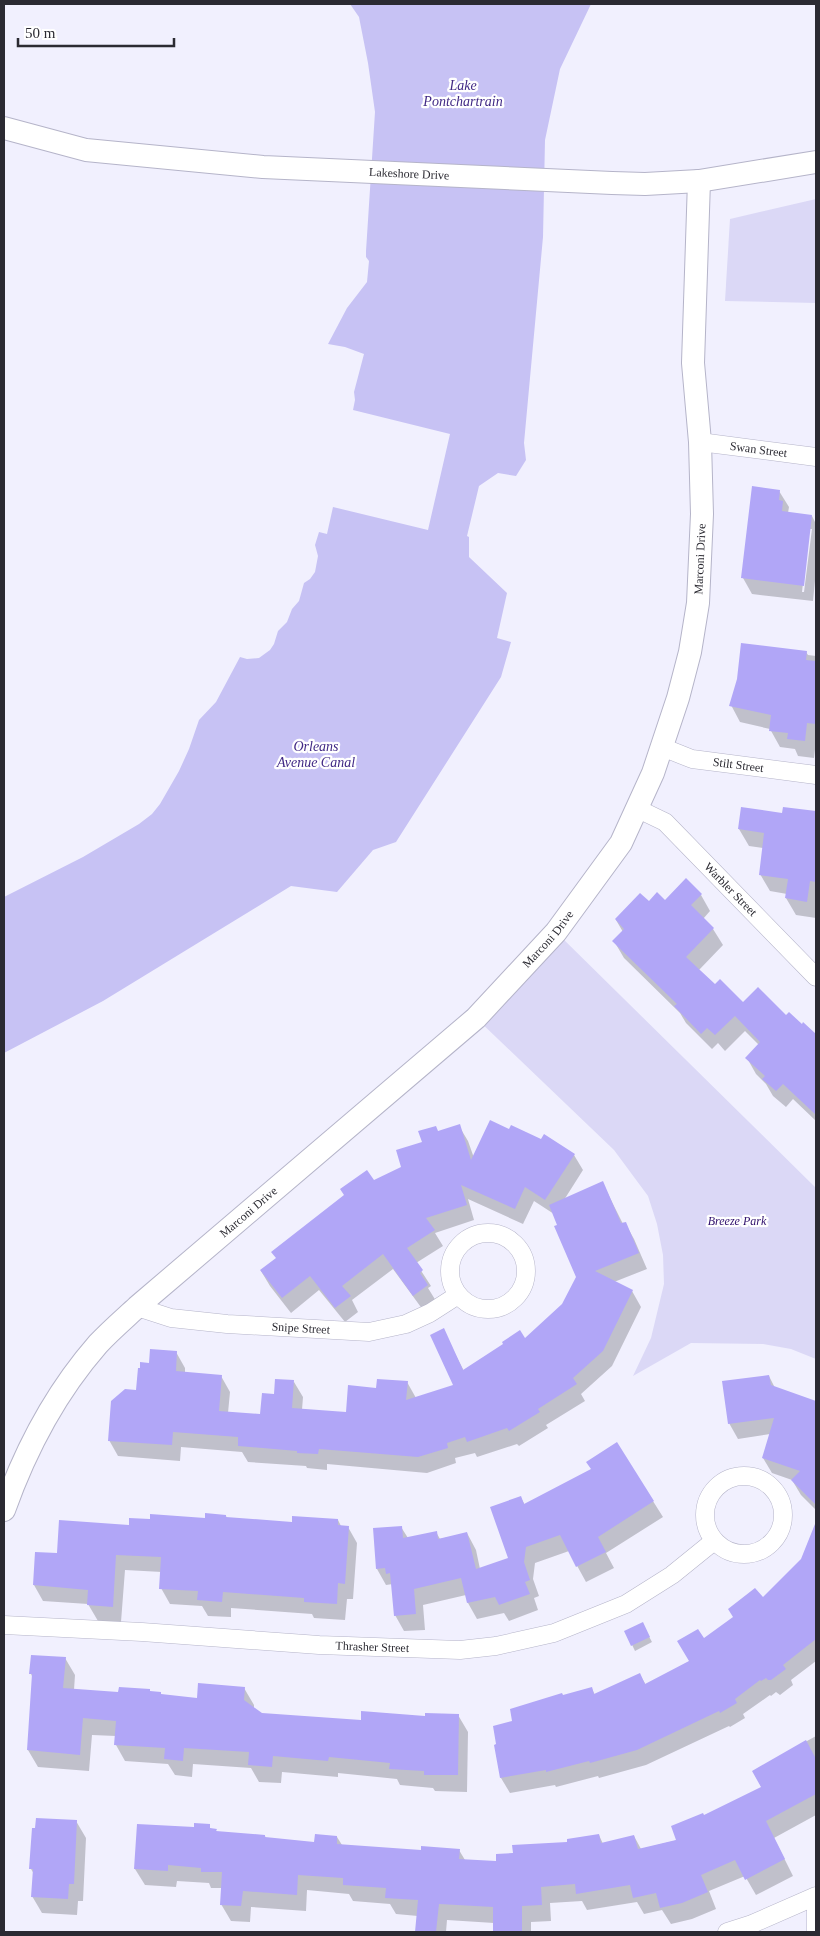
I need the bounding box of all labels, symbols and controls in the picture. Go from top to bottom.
scale bar [18,15,174,47]
text: 50 m [25,25,56,41]
water label: Lake Pontchartrain [422,78,503,109]
street label: Lakeshore Drive [369,165,450,183]
street label: Swan Street [729,439,789,460]
street label: Marconi Drive [691,523,709,595]
water label: Orleans Avenue Canal [276,739,355,770]
street label: Stilt Street [712,755,765,775]
street label: Warbler Street [701,860,760,920]
street label: Marconi Drive [520,908,576,970]
street label: Marconi Drive [217,1184,280,1240]
park label: Breeze Park [708,1214,767,1228]
street label: Snipe Street [271,1320,331,1337]
street label: Thrasher Street [335,1639,410,1655]

